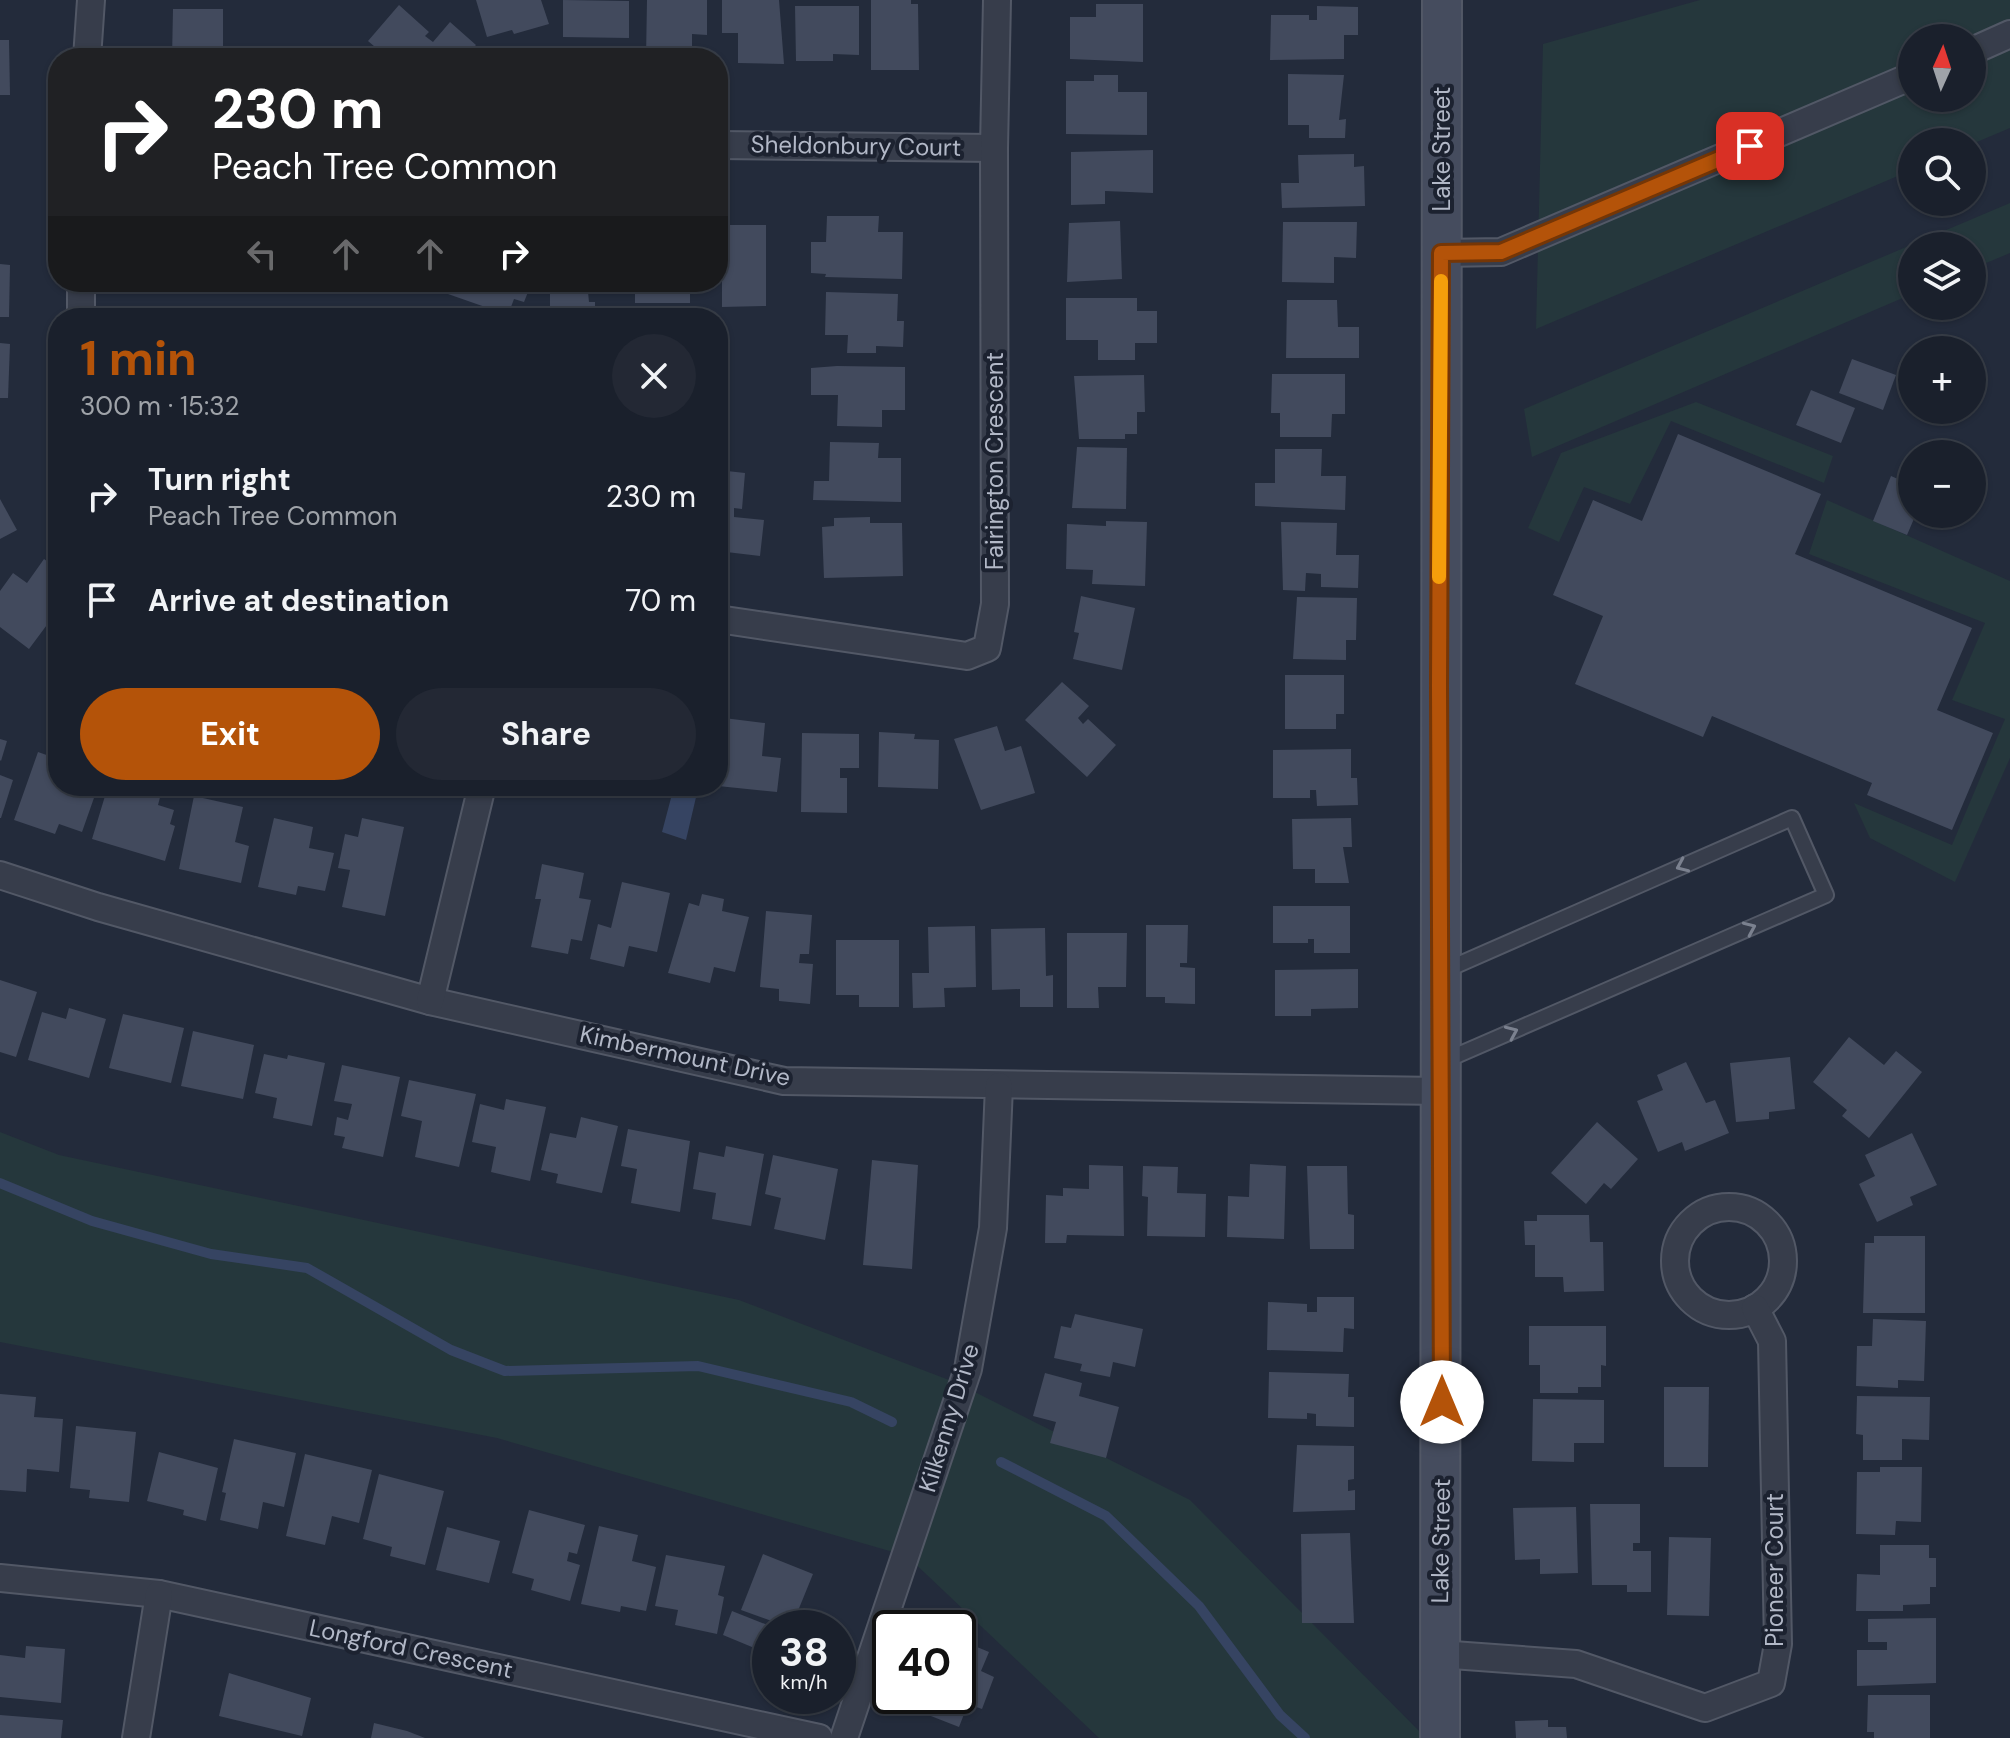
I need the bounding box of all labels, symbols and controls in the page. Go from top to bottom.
north arrow [1898,24,1986,112]
map controls [1898,24,1986,528]
text: 230 m [212,72,383,145]
icon: right [80,80,184,184]
street label: Lake Street [1426,87,1457,211]
pin [1716,112,1784,180]
icon: arrive [1728,124,1772,168]
street label: Sheldonbury Court [750,128,962,163]
button: search [1898,128,1986,216]
text: Peach Tree Common [212,143,557,190]
icon: left [240,232,284,276]
icon: ahead [324,232,368,276]
icon: ahead [408,232,452,276]
icon: right [492,232,536,276]
button: layers [1898,232,1986,320]
text: 1 min [80,327,197,390]
button: close [612,334,696,418]
button: + [1898,336,1986,424]
street label: Fairington Crescent [979,352,1010,570]
text: 300 m · 15:32 [80,389,240,423]
button: − [1898,440,1986,528]
text: Turn right [148,460,291,499]
icon: right [80,474,124,518]
text: 230 m [606,477,696,516]
text: Peach Tree Common [148,499,397,533]
icon: arrive [80,578,124,622]
text: Arrive at destination [148,581,449,620]
text: 70 m [625,581,696,620]
button: Exit [80,688,380,780]
button: Share [396,688,696,780]
one-way arrow [1675,857,1690,873]
one-way arrow [1742,922,1756,938]
street label: Kimbermount Drive [577,1018,793,1093]
one-way arrow [1503,1026,1518,1042]
street label: Kilkenny Drive [911,1340,986,1496]
position arrow [1400,1360,1484,1444]
street label: Lake Street [1424,1478,1457,1604]
street label: Pioneer Court [1759,1493,1790,1647]
speed limit sign: 40 [872,1610,976,1714]
street label: Longford Crescent [307,1612,516,1685]
text: 38 [779,1626,829,1678]
text: km/h [780,1669,828,1695]

